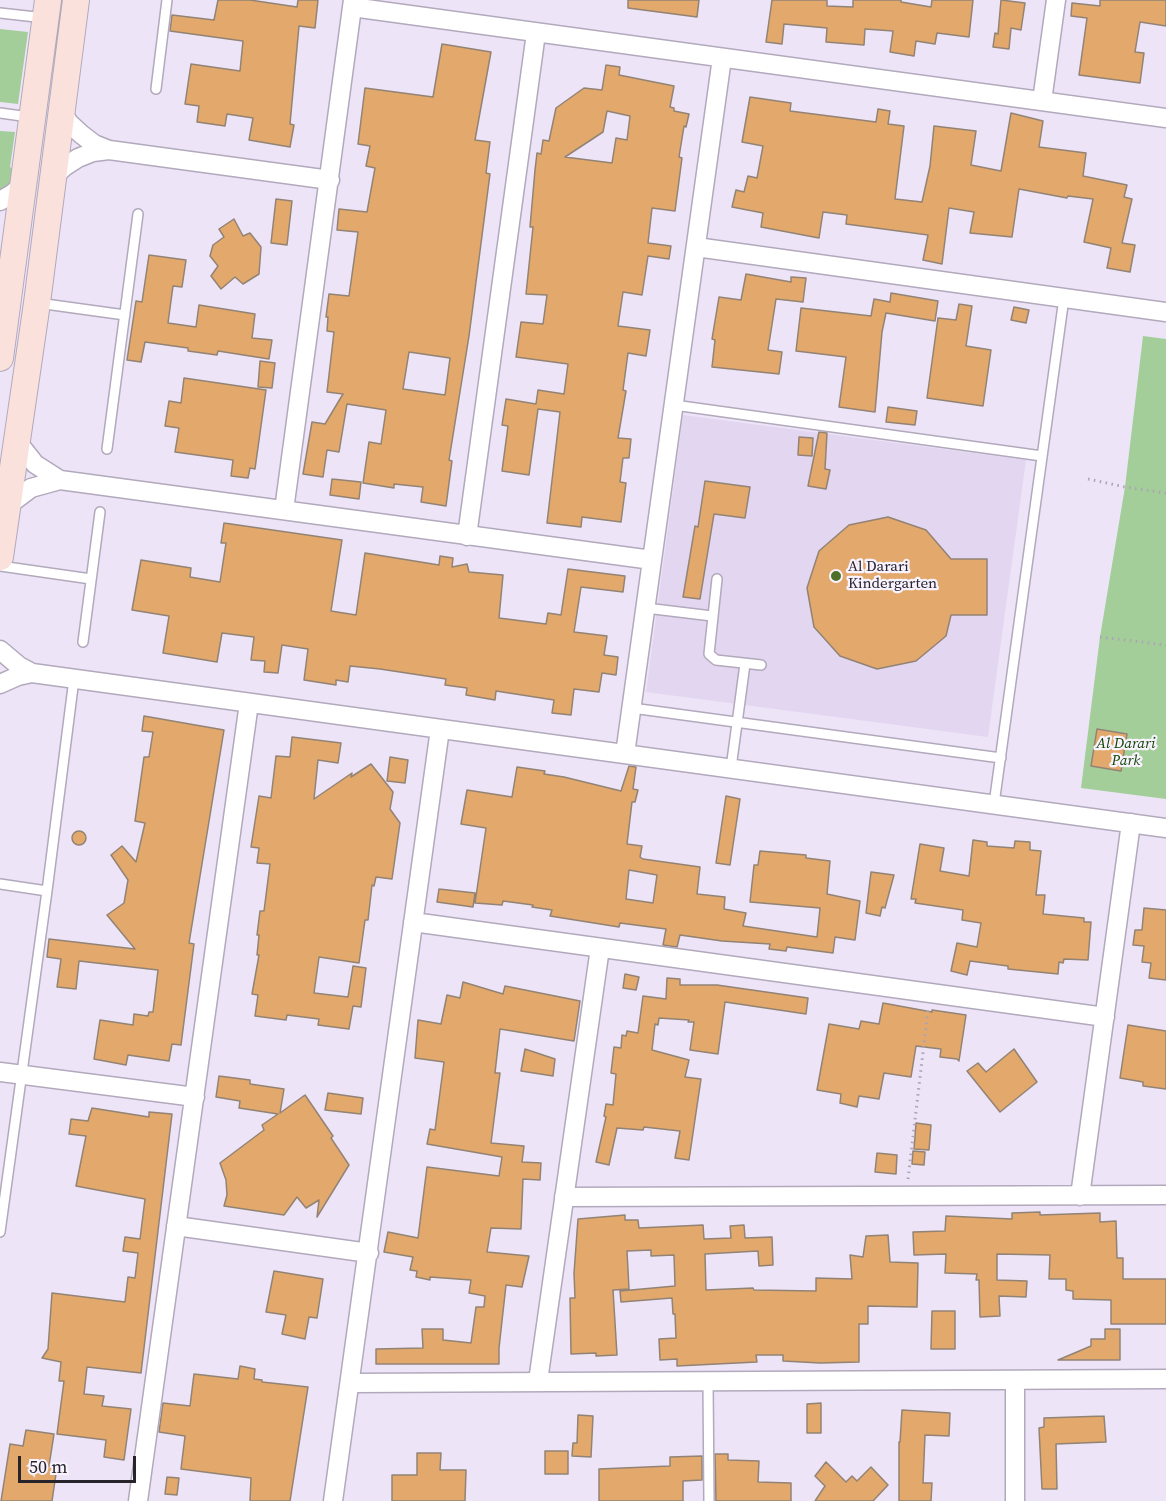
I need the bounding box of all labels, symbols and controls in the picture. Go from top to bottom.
place label: Al Darari Kindergarten [848,558,937,593]
marker: Al Darari Kindergarten [829,569,843,583]
park label: Al Darari Park [1096,735,1156,770]
scale bar [21,1444,140,1482]
text: 50 m [29,1454,67,1479]

